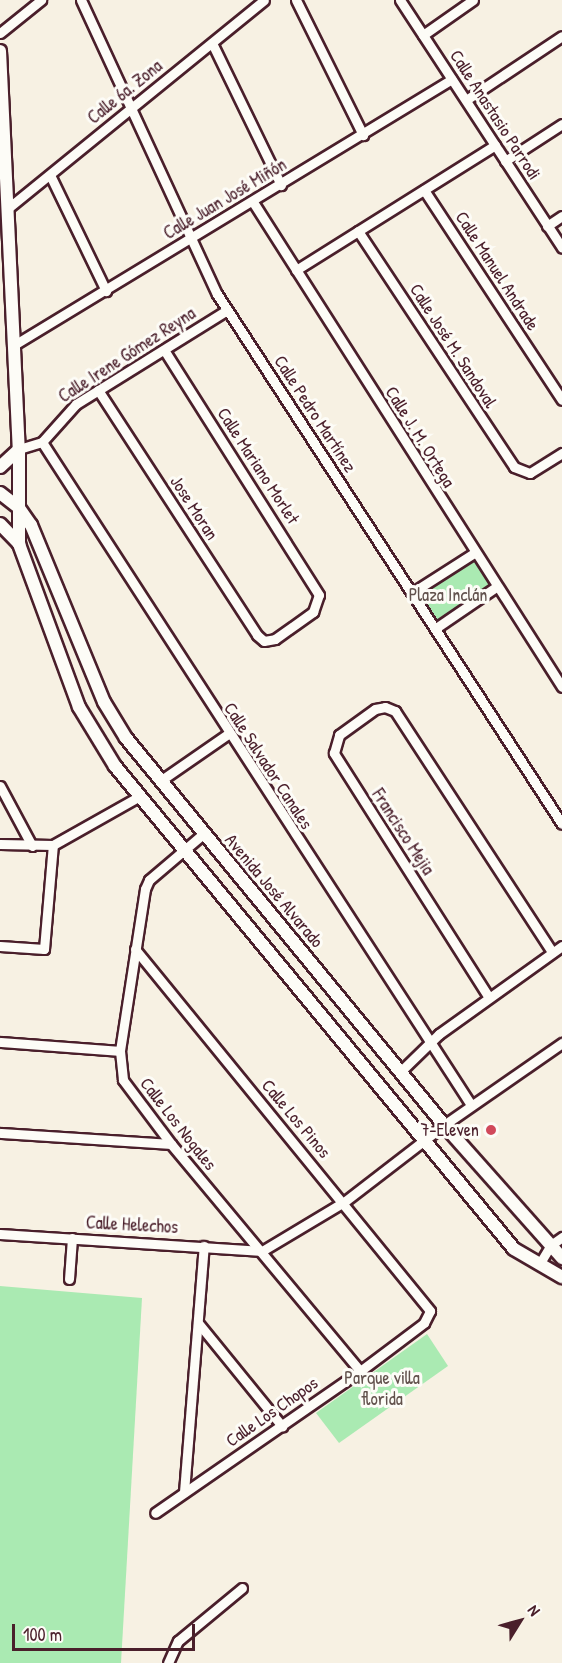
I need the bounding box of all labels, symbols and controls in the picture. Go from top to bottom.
street label: Calle Anastasio Parrodi [445,46,545,184]
street label: Calle 6a. Zona [83,55,167,129]
street label: Calle Juan José Miñón [160,154,290,244]
street label: Calle Manuel Andrade [451,208,543,334]
street label: Calle José M. Sandoval [405,280,501,412]
street label: Calle Irene Gómez Reyna [54,303,200,407]
street label: Calle Pedro Martínez [269,351,361,477]
street label: Calle J. M. Ortega [380,383,460,491]
street label: Calle Mariano Morlet [212,404,304,528]
street label: Jose Moran [165,472,223,544]
park label: Plaza Inclán [409,584,487,606]
street label: Calle Salvador Canales [219,699,317,833]
street label: Francisco Mejia [367,785,439,879]
street label: Avenida José Alvarado [220,830,328,952]
street label: Calle Los Nogales [135,1073,221,1175]
street label: Calle Los Pinos [257,1075,335,1163]
place label: 7-Eleven [420,1119,479,1141]
marker: 7-Eleven [484,1123,498,1137]
street label: Calle Helechos [85,1212,179,1238]
park label: Parque villa florida [344,1368,420,1410]
street label: Calle Los Chopos [222,1372,322,1452]
north arrow [490,1591,550,1651]
text: N [523,1600,546,1620]
scale bar [15,1612,198,1650]
text: 100 m [23,1622,62,1647]

